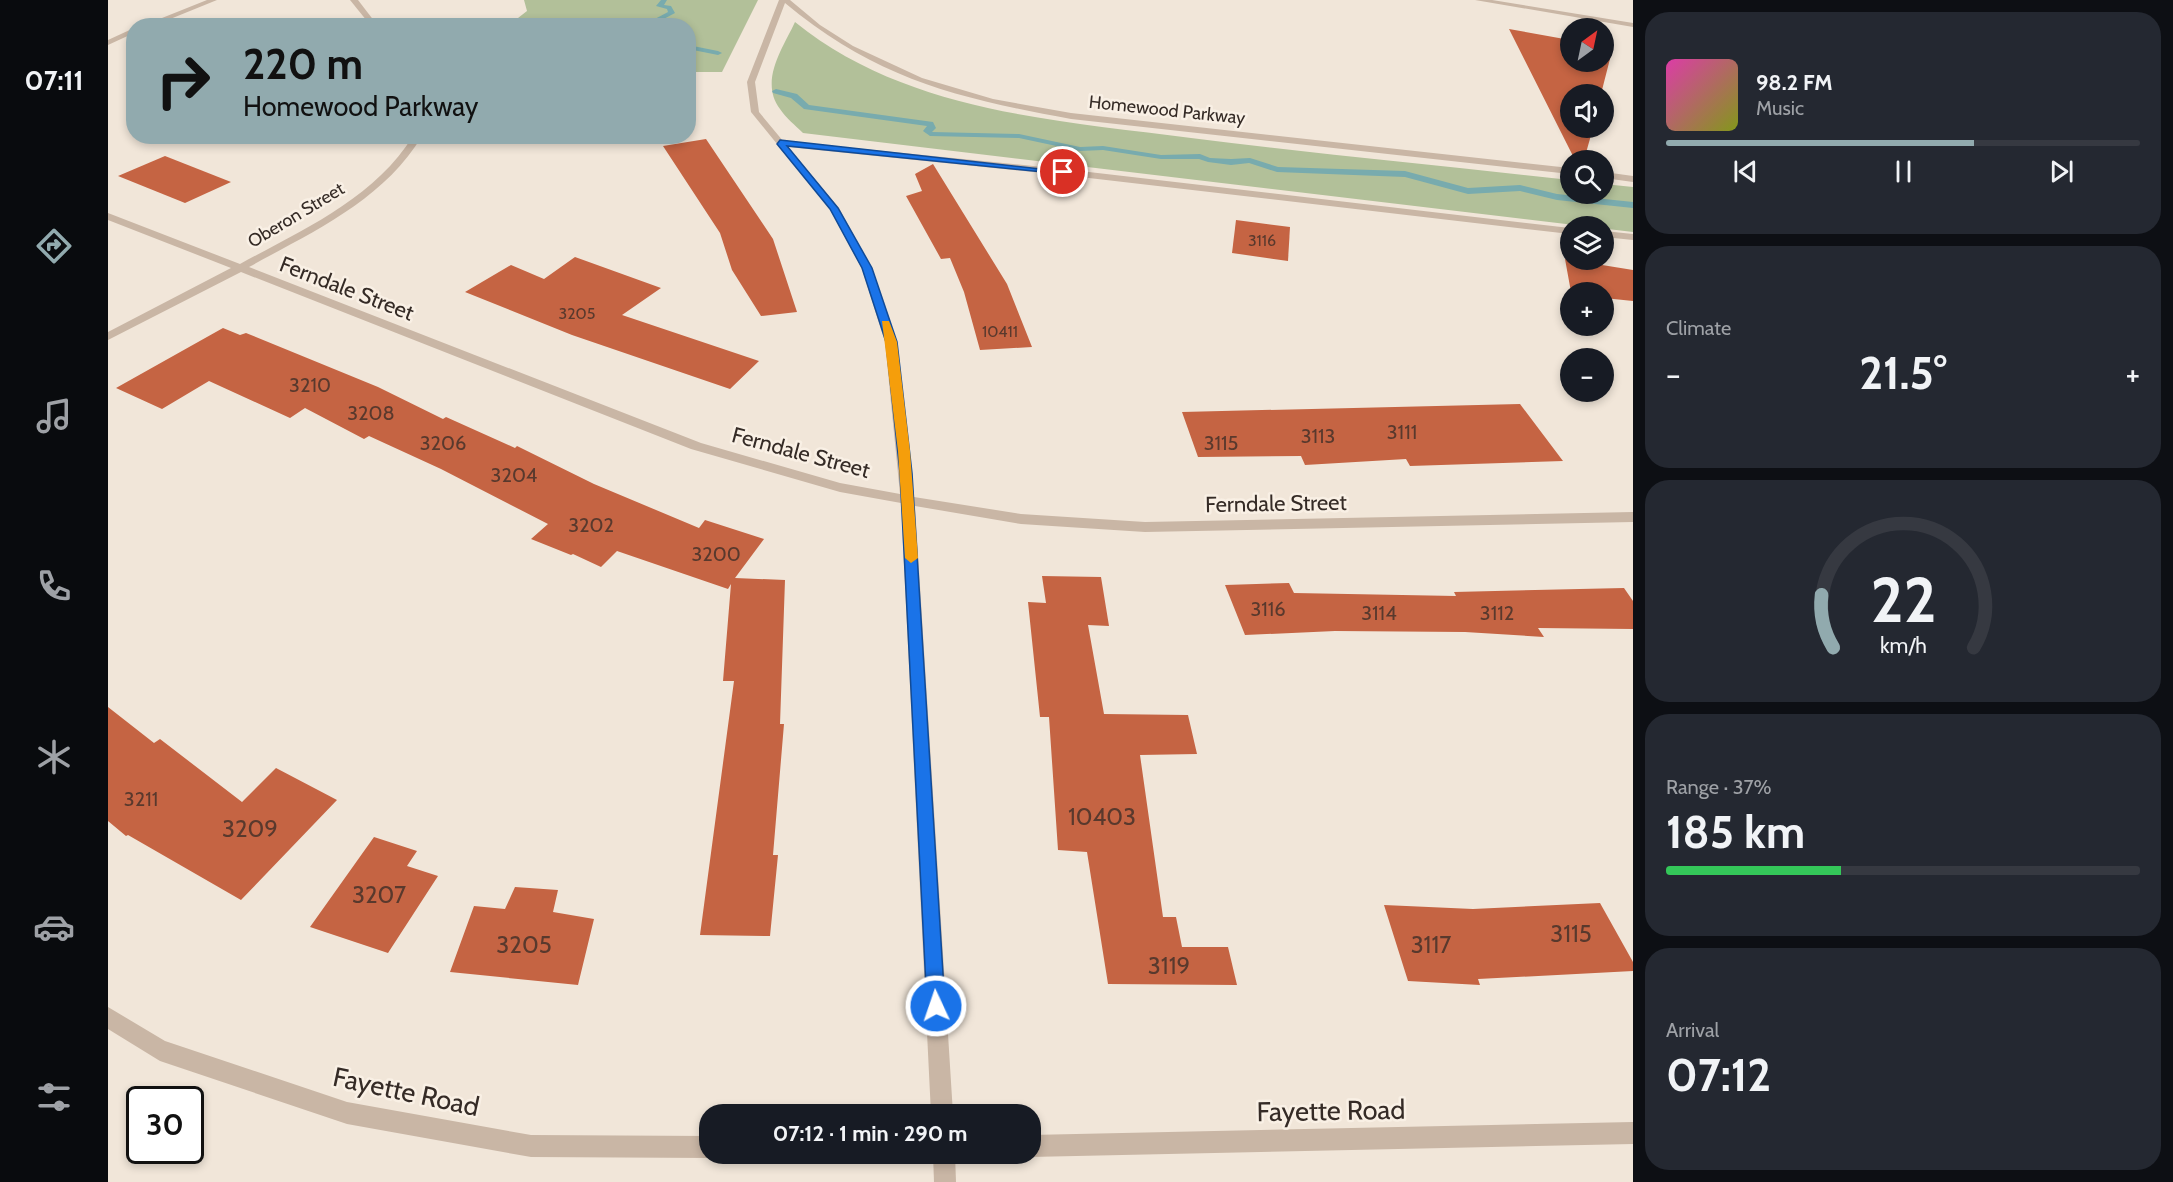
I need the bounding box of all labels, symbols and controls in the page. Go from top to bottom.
north arrow [1560,18,1614,72]
map controls [1560,18,1614,402]
text: 220 m [243,38,363,90]
icon: right [144,42,222,120]
text: 07:11 [25,64,83,97]
text: 98.2 FM [1756,69,1833,96]
button: sound [1560,84,1614,138]
text: Homewood Parkway [243,90,478,123]
street label: Homewood Parkway [1088,91,1246,129]
text: Music [1756,96,1804,120]
pin [1037,146,1088,197]
button: search [1560,150,1614,204]
icon: arrive [1046,155,1079,188]
icon: previous [1729,155,1762,188]
icon: pause [1887,155,1920,188]
icon: next [2045,155,2078,188]
street label: Oberon Street [244,178,348,252]
button: layers [1560,216,1614,270]
icon: directions [33,225,75,267]
house number: 3116 [1248,231,1276,250]
street label: Ferndale Street [276,250,418,327]
button: + [1560,282,1614,336]
house number: 3205 [559,304,595,323]
text: Climate [1666,316,1731,340]
house number: 10411 [982,322,1018,341]
text: 21.5° [1859,346,1947,400]
button: − [1560,348,1614,402]
text: − [1666,354,1681,394]
text: + [2125,354,2140,394]
house number: 3210 [289,373,331,397]
icon: music [33,395,75,437]
house number: 3208 [347,401,395,425]
house number: 3111 [1387,420,1417,444]
street label: Ferndale Street [729,421,873,484]
house number: 3113 [1301,424,1335,448]
house number: 3206 [420,431,466,455]
house number: 3115 [1204,431,1238,455]
house number: 3204 [491,463,538,487]
street label: Ferndale Street [1205,489,1348,518]
house number: 3202 [568,513,614,537]
house number: 3200 [691,542,741,566]
text: 22 [1870,562,1936,638]
icon: phone [33,565,75,607]
house number: 3116 [1250,597,1286,621]
house number: 3114 [1361,601,1397,625]
house number: 3112 [1480,601,1514,625]
text: km/h [1880,632,1926,658]
icon: climate [33,736,75,778]
text: Range · 37% [1666,775,1772,799]
house number: 3211 [124,787,158,811]
house number: 10403 [1068,802,1136,831]
text: 185 km [1666,805,1805,859]
house number: 3209 [222,814,278,843]
house number: 3207 [352,880,406,909]
icon: car [33,906,75,948]
house number: 3115 [1550,919,1592,948]
house number: 3205 [496,930,552,959]
house number: 3117 [1411,930,1451,959]
house number: 3119 [1148,951,1190,980]
position arrow [904,974,968,1038]
text: Arrival [1666,1018,1719,1042]
text: 07:12 [1666,1048,1771,1102]
street label: Fayette Road [330,1060,482,1123]
icon: filters [33,1076,75,1118]
speed limit sign: 30 [126,1086,204,1164]
street label: Fayette Road [1256,1093,1406,1128]
text: 07:12 · 1 min · 290 m [773,1120,967,1147]

